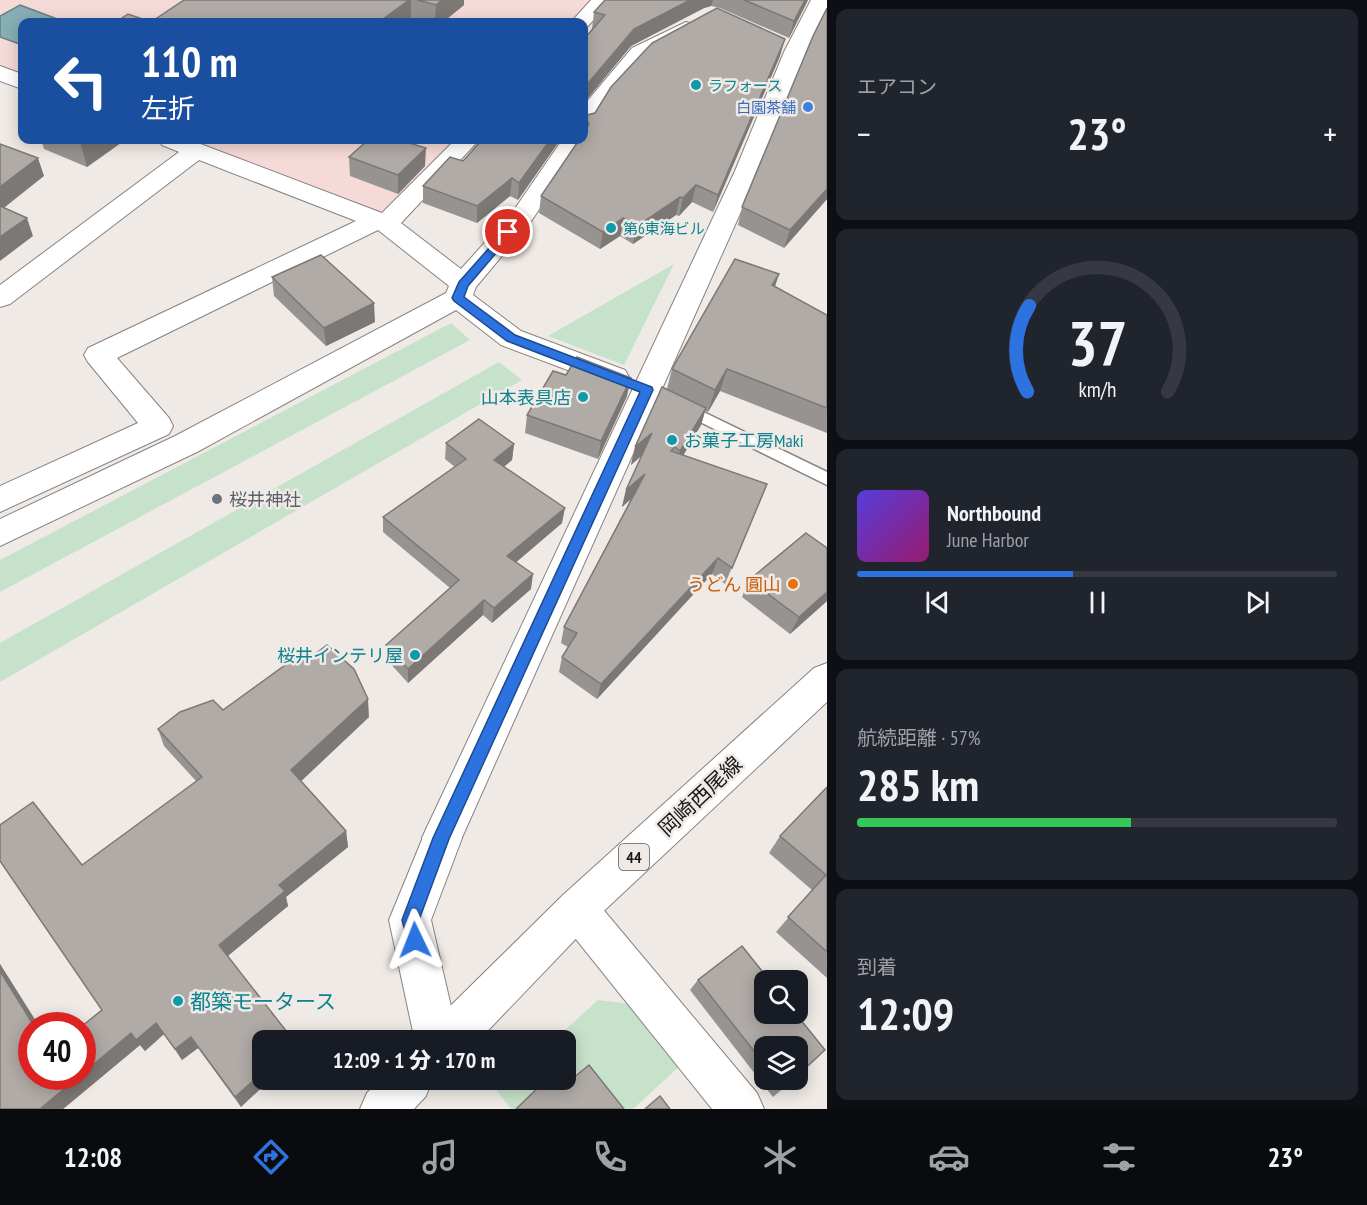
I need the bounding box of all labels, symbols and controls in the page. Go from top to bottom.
text: 110 m [141,34,238,89]
icon: left [42,42,120,120]
text: エアコン [857,74,937,100]
place label: ラフォース [708,76,782,95]
marker: ラフォース [689,78,703,92]
text: 左折 [141,91,195,125]
place label: 白園茶舗 [736,98,796,117]
marker: 白園茶舗 [801,100,815,114]
text: 23° [1067,104,1127,162]
text: − [857,112,871,155]
text: + [1323,112,1337,155]
pin [482,206,533,257]
icon: arrive [491,215,524,248]
place label: 第6東海ビル [623,219,705,238]
marker: 第6東海ビル [604,221,618,235]
text: 37 [1067,302,1127,383]
text: km/h [1078,375,1116,403]
place label: 山本表具店 [481,386,571,409]
marker: 山本表具店 [576,390,590,404]
place label: お菓子工房Maki [684,429,804,452]
marker: お菓子工房Maki [665,433,679,447]
place label: 桜井神社 [229,488,301,511]
marker: 桜井神社 [210,492,224,506]
text: Northbound [947,499,1041,527]
text: June Harbor [947,527,1029,553]
place label: うどん 圓山 [687,573,781,596]
marker: うどん 圓山 [786,577,800,591]
icon: previous [921,586,954,619]
icon: pause [1081,586,1114,619]
icon: next [1241,586,1274,619]
place label: 桜井インテリ屋 [277,644,403,667]
marker: 桜井インテリ屋 [408,648,422,662]
text: 航続距離 · 57% [857,725,980,751]
street label: 岡崎西尾線 [652,750,748,842]
text: 285 km [857,755,979,813]
road number: 44 [619,844,649,870]
position arrow [383,908,447,972]
text: 到着 [857,954,897,980]
map controls [754,970,808,1090]
button: search [754,970,808,1024]
text: 12:09 [857,984,954,1042]
place label: 都築モータース [190,988,336,1015]
marker: 都築モータース [171,994,185,1008]
speed limit sign: 40 [18,1012,96,1090]
button: layers [754,1036,808,1090]
text: 12:09 · 1 分 · 170 m [333,1046,495,1074]
icon: directions [250,1136,292,1178]
icon: music [419,1136,461,1178]
icon: phone [589,1136,631,1178]
icon: climate [759,1136,801,1178]
icon: car [928,1136,970,1178]
icon: filters [1098,1136,1140,1178]
text: 12:08 [64,1140,122,1174]
text: 23° [1267,1140,1303,1174]

